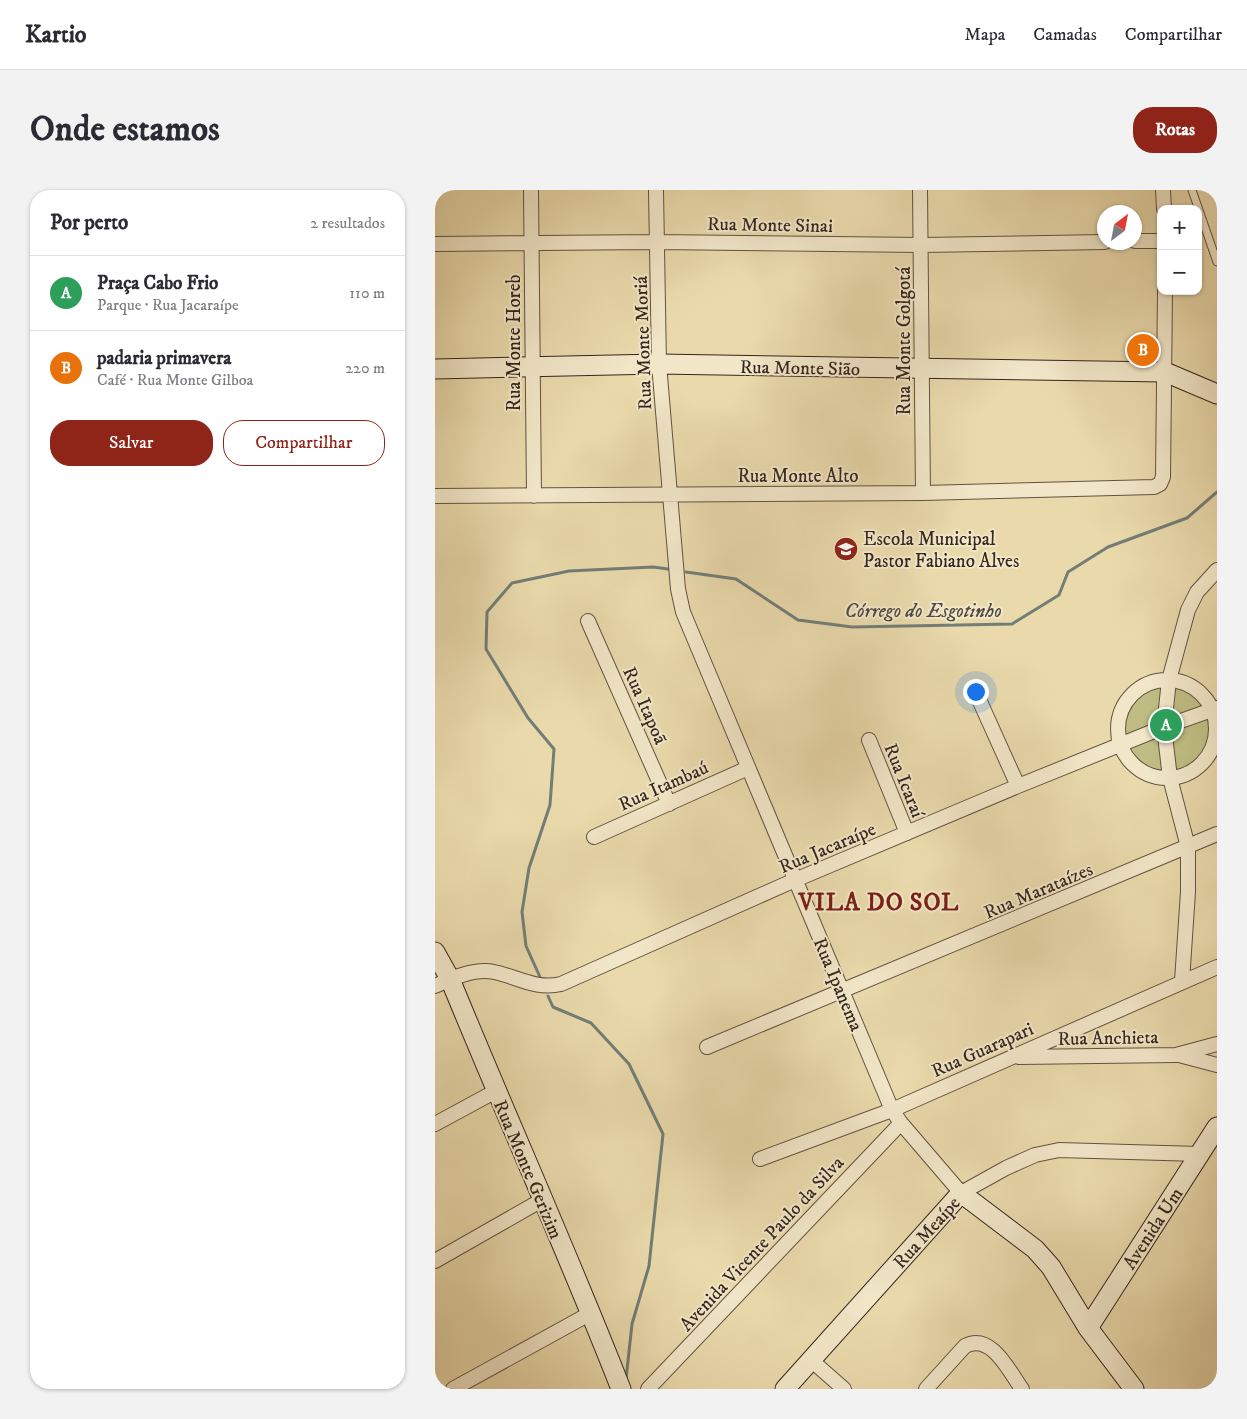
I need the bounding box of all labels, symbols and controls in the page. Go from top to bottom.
text: Kartio [25,20,87,50]
text: Mapa [965,24,1005,46]
text: Camadas [1033,24,1097,46]
text: Compartilhar [1125,24,1222,46]
button: Rotas [1133,107,1217,153]
text: Onde estamos [30,108,220,152]
north arrow [1097,205,1142,250]
map controls [1157,205,1202,295]
button: + [1157,205,1202,250]
text: Por perto [50,210,128,236]
text: 2 resultados [310,213,385,233]
street label: Rua Monte Sinai [707,213,833,238]
button: − [1157,250,1202,295]
street label: Rua Monte Golgotá [893,267,916,415]
text: Praça Cabo Frio [97,272,218,295]
street label: Rua Monte Horeb [503,274,526,411]
street label: Rua Monte Moriá [630,275,657,411]
text: A [61,283,71,303]
text: 110 m [349,283,385,303]
text: Parque · Rua Jacaraípe [97,295,239,315]
pin: B [1127,331,1159,369]
text: padaria primavera [97,347,231,370]
street label: Rua Monte Sião [740,356,860,381]
text: B [61,358,71,378]
text: 220 m [345,358,385,378]
text: Café · Rua Monte Gilboa [97,370,253,390]
button: Salvar [50,420,213,466]
button: Compartilhar [223,420,385,466]
street label: Rua Monte Alto [737,465,859,488]
place label: Escola Municipal Pastor Fabiano Alves [863,528,1019,573]
school or university icon: Escola Municipal Pastor Fabiano Alves [833,536,859,562]
water label: Córrego do Esgotinho [844,599,1002,624]
street label: Rua Itapoã [617,663,672,748]
your location [963,679,989,705]
pin: A [1150,706,1182,744]
street label: Rua Icaraí [878,740,929,822]
street label: Rua Itambaú [615,756,712,816]
street label: Rua Jacaraípe [776,818,880,879]
street label: Rua Marataízes [981,858,1096,925]
district label: VILA DO SOL [798,888,959,918]
street label: Rua Ipanema [808,934,868,1035]
street label: Rua Guarapari [928,1018,1037,1083]
street label: Rua Anchieta [1057,1026,1159,1051]
street label: Rua Monte Gerizim [488,1097,567,1243]
street label: Avenida Vicente Paulo da Silva [675,1152,849,1336]
street label: Avenida Um [1118,1184,1188,1274]
street label: Rua Meaípe [889,1192,966,1274]

